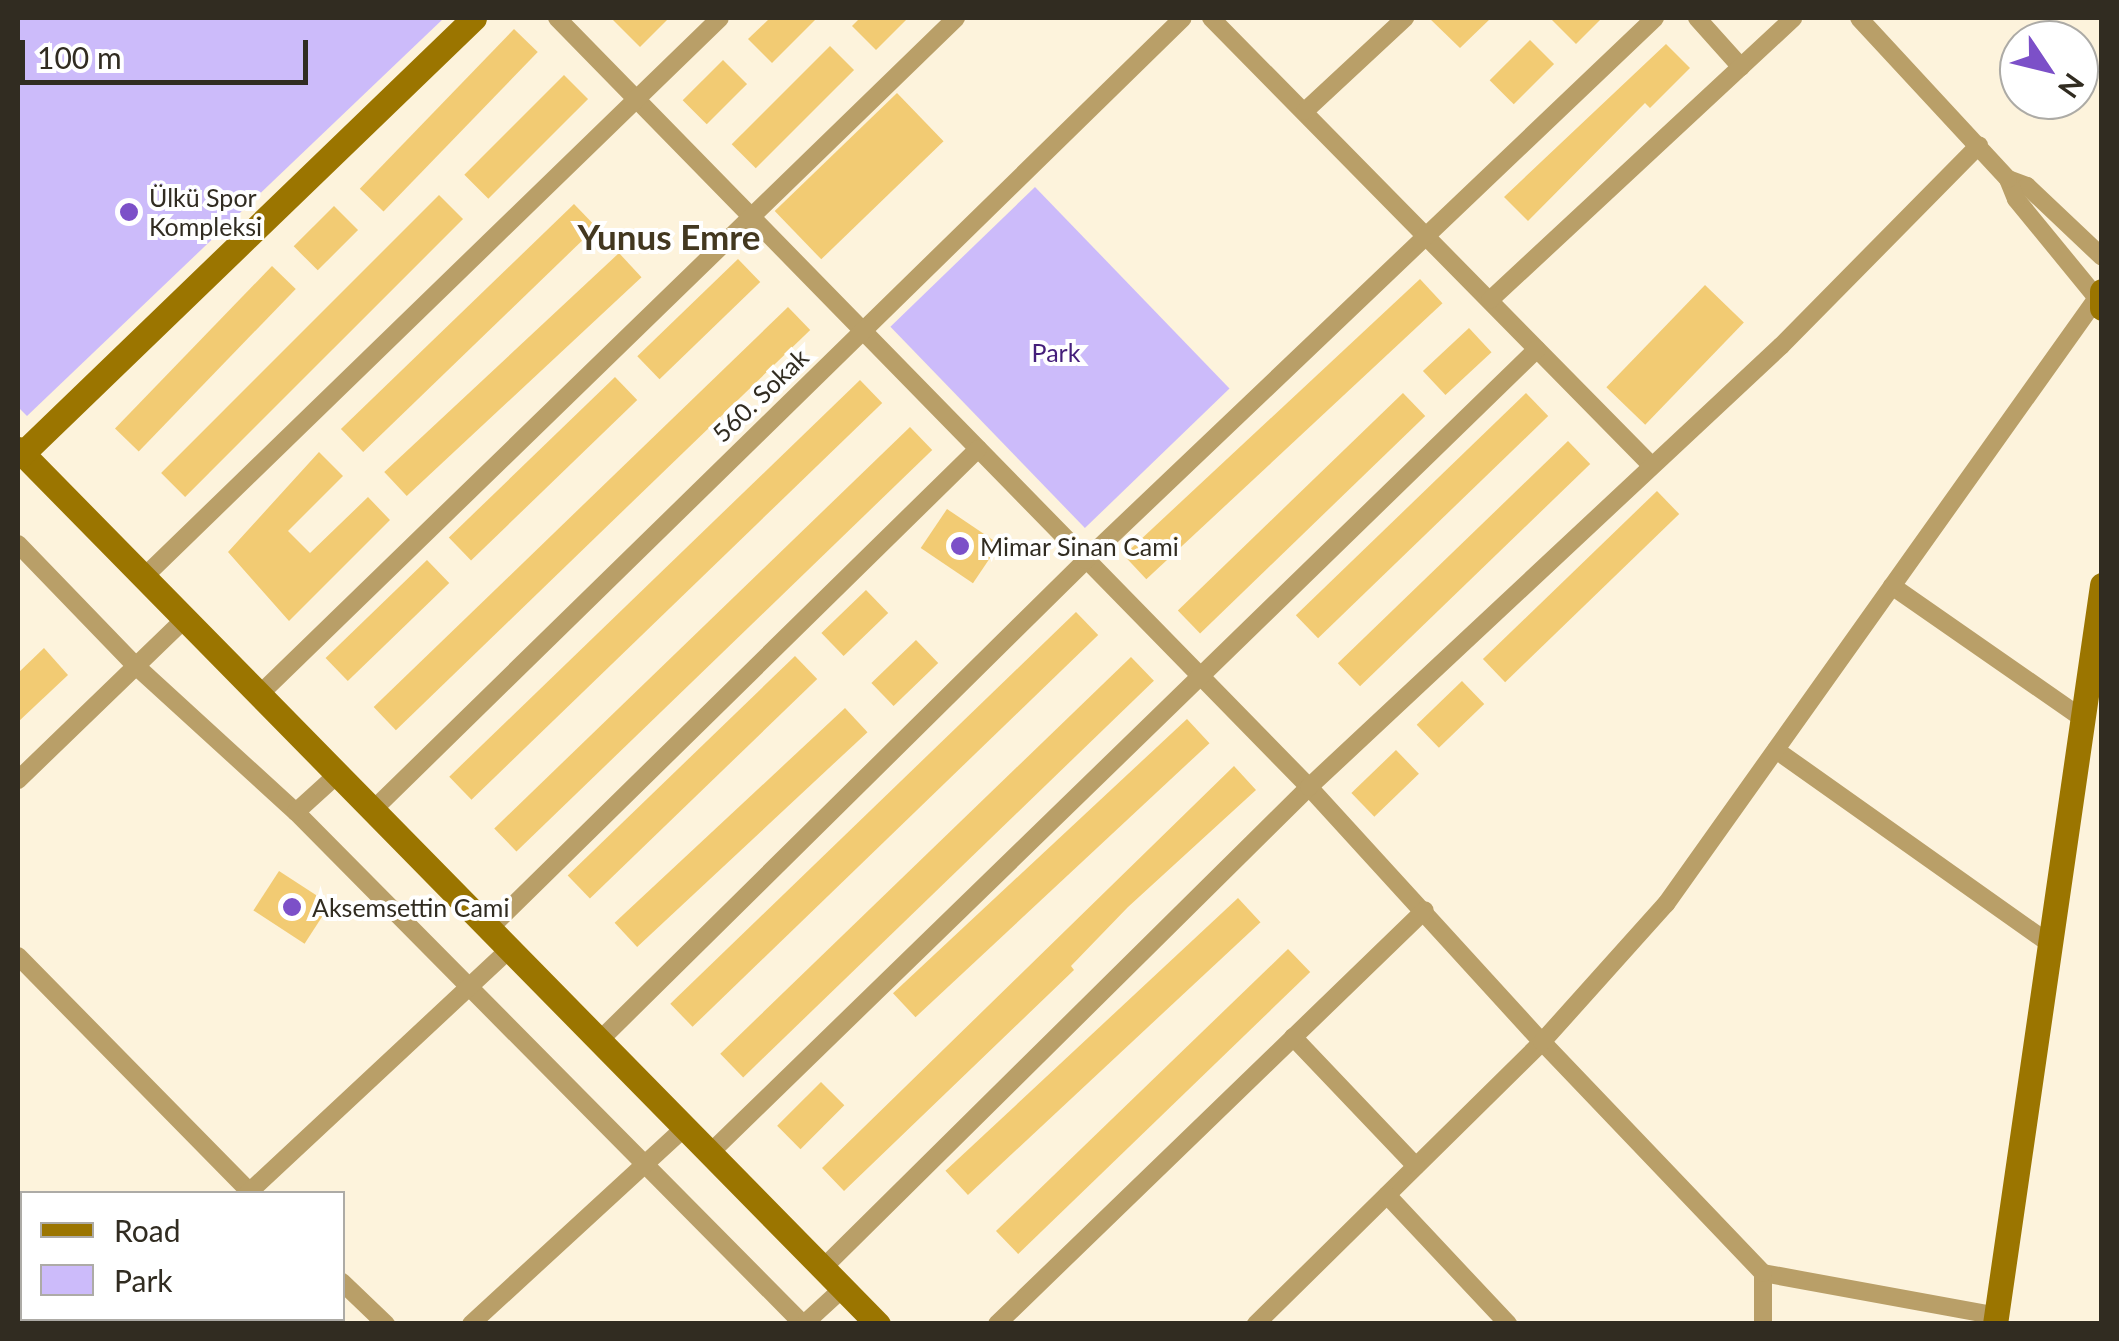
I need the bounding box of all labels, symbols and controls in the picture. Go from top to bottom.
scale bar [25,20,312,82]
north arrow [1999,20,2099,120]
text: 100 m [37,39,122,75]
text: N [2052,67,2092,105]
place label: Ülkü Spor Kompleksi [149,183,262,242]
marker: Ülkü Spor Kompleksi [118,201,140,223]
district label: Yunus Emre [577,215,761,257]
park label: Park [1032,337,1080,367]
street label: 560. Sokak [706,342,814,448]
place label: Mimar Sinan Cami [980,531,1179,561]
marker: Mimar Sinan Cami [949,535,971,557]
place label: Aksemsettin Cami [312,892,509,922]
marker: Aksemsettin Cami [281,896,303,918]
legend [20,1191,345,1321]
text: Road [114,1212,181,1248]
text: Park [114,1262,173,1298]

